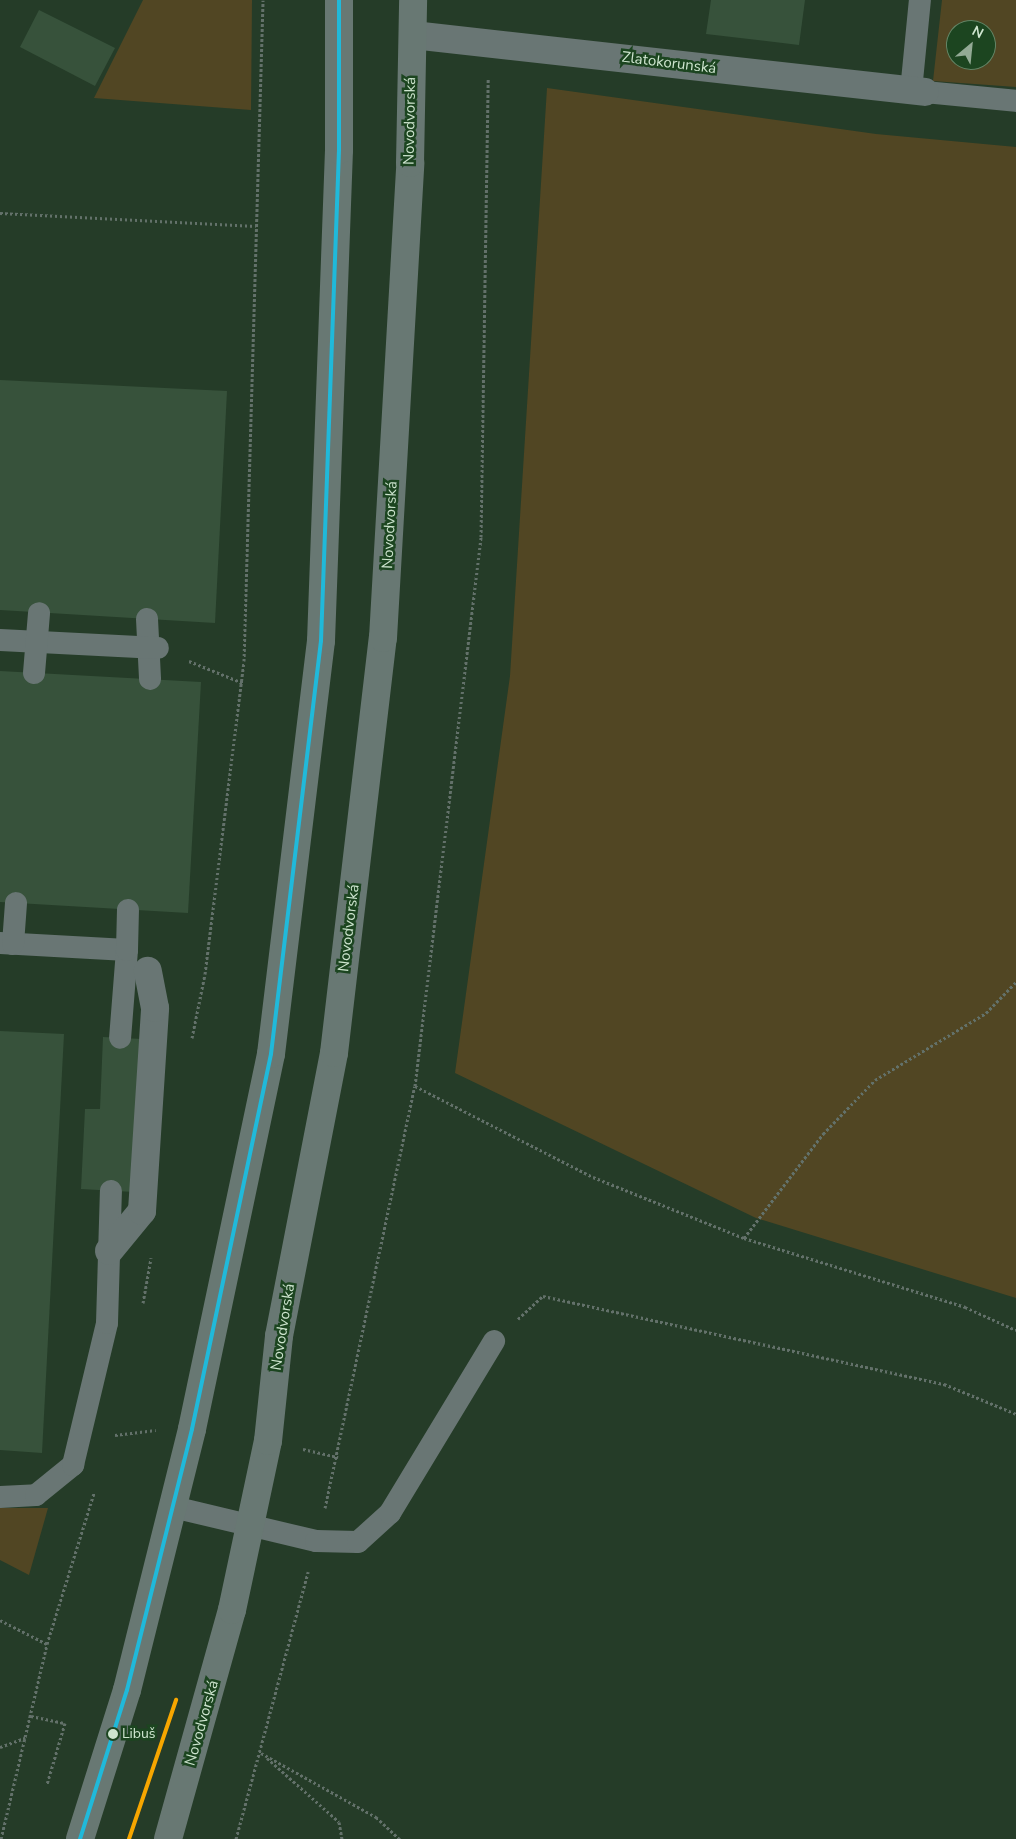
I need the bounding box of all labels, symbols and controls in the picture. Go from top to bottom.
north arrow [946,20,996,70]
text: N [969,21,987,43]
street label: Zlatokorunská [621,48,717,78]
street label: Novodvorská [400,77,420,165]
street label: Novodvorská [379,481,401,569]
street label: Novodvorská [335,883,363,973]
street label: Novodvorská [267,1282,299,1372]
street label: Novodvorská [181,1678,223,1768]
place label: Libuš [122,1726,156,1742]
marker: Libuš [108,1729,118,1739]

